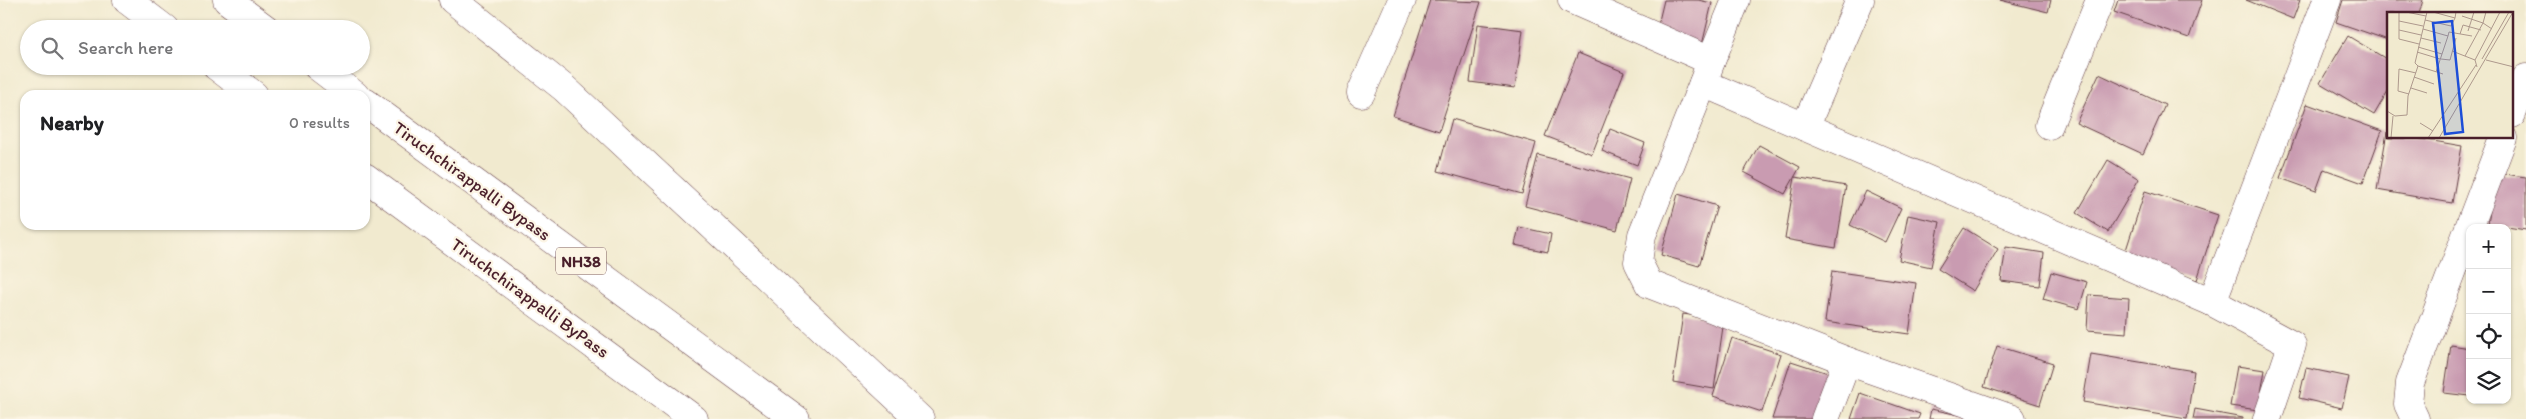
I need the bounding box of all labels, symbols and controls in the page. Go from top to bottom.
inset map [2387,12,2514,139]
search box [20,20,370,75]
icon: search [38,34,66,62]
text: Search here [78,36,173,59]
text: Nearby [40,110,104,135]
text: 0 results [289,113,350,132]
street label: Tiruchchirappalli Bypass [389,116,555,246]
map controls [2466,224,2511,404]
button: + [2466,224,2511,269]
street label: Tiruchchirappalli ByPass [447,233,613,363]
road number: NH38 [556,248,606,274]
button: − [2466,269,2511,314]
button: locate [2466,314,2511,359]
button: layers [2466,359,2511,404]

